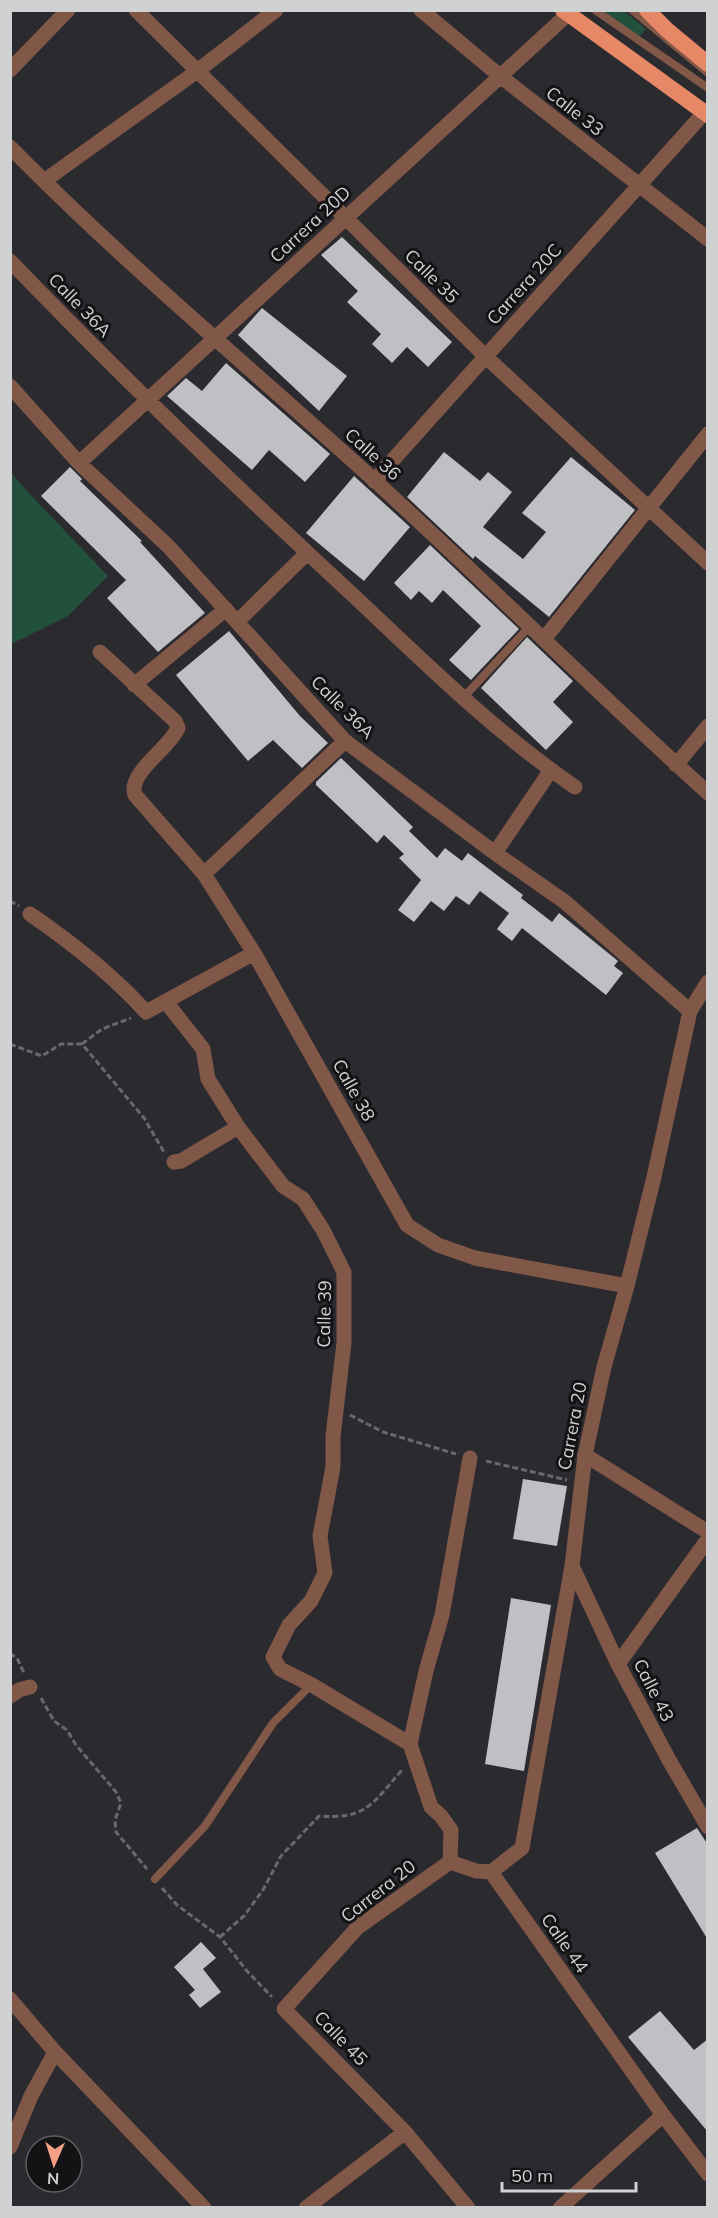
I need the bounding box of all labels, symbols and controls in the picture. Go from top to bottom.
street label: Calle 33 [541,81,609,141]
street label: Carrera 20D [265,181,355,267]
street label: Carrera 20C [482,239,566,329]
street label: Calle 35 [400,244,464,308]
street label: Calle 36A [44,268,116,342]
street label: Calle 36 [340,423,406,485]
street label: Calle 36A [306,670,380,744]
street label: Calle 38 [328,1055,380,1125]
street label: Calle 39 [312,1280,336,1348]
street label: Carrera 20 [552,1380,592,1472]
street label: Calle 43 [628,1655,680,1725]
street label: Carrera 20 [336,1855,420,1927]
street label: Calle 44 [536,1909,594,1977]
street label: Calle 45 [309,2006,373,2070]
north arrow [24,2134,84,2194]
scale bar [502,2155,636,2193]
text: 50 m [511,2164,553,2187]
text: N [47,2169,60,2189]

